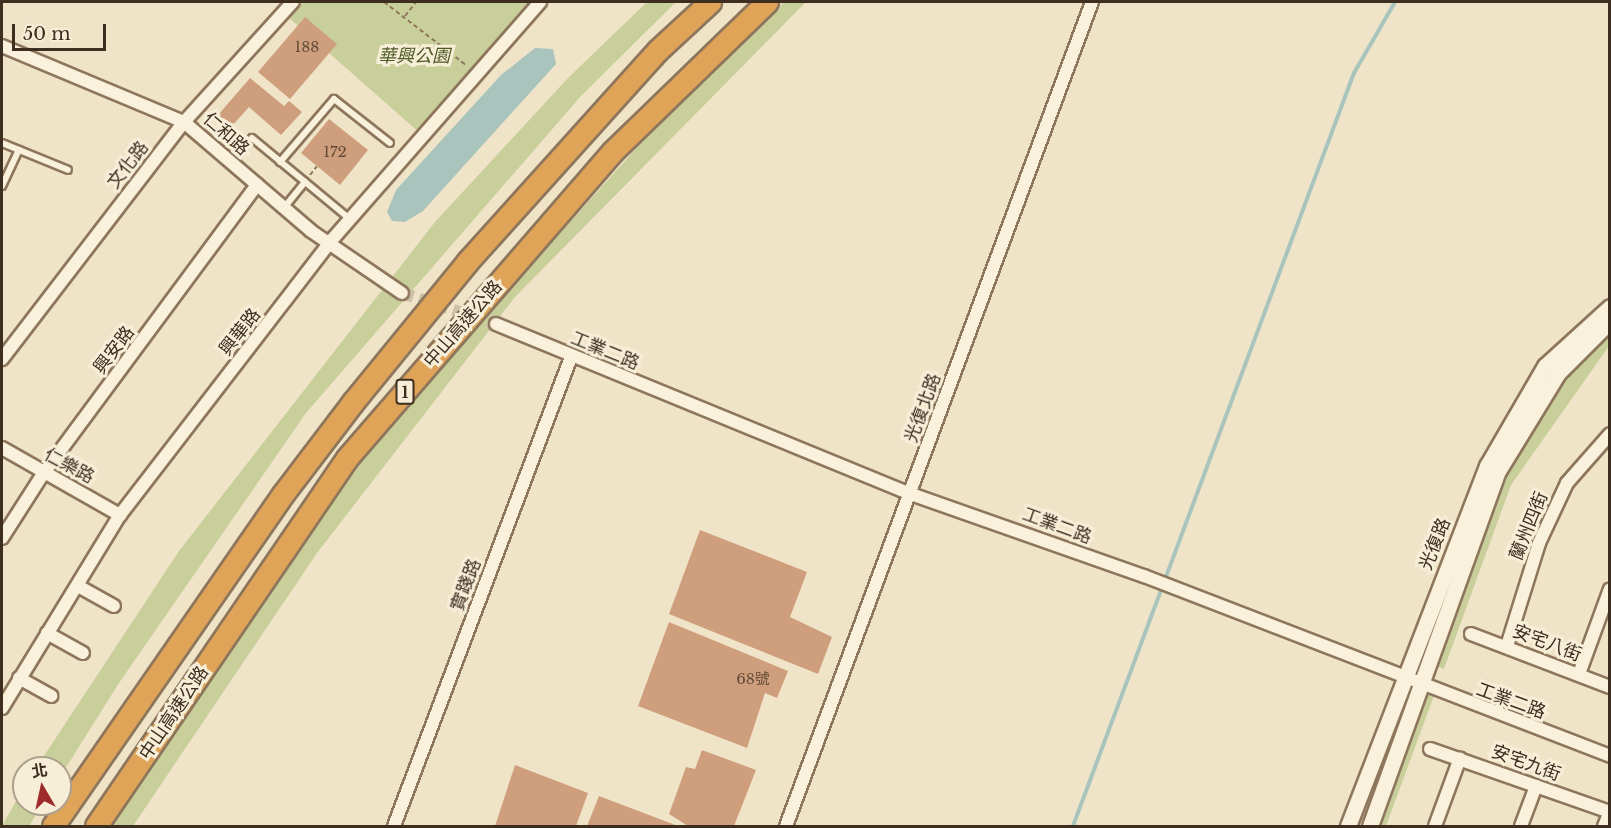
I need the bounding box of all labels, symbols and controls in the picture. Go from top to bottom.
scale bar [15,12,110,50]
text: 50 m [23,23,71,45]
house number: 188 [295,38,319,56]
park label: 華興公園 [378,45,450,67]
street label: 仁和路 [199,108,253,160]
street label: 文化路 [103,137,153,193]
house number: 172 [323,143,347,161]
street label: 中山高速公路 [419,276,507,372]
street label: 興華路 [215,304,265,360]
street label: 興安路 [89,322,139,378]
street label: 工業二路 [568,328,642,374]
street label: 光復北路 [901,370,945,446]
road number: 1 [394,379,416,405]
street label: 仁樂路 [40,444,98,488]
street label: 蘭州四街 [1506,489,1552,563]
street label: 工業二路 [1019,504,1095,548]
street label: 光復路 [1415,515,1455,573]
street label: 實踐路 [446,556,486,614]
street label: 安宅八街 [1510,620,1584,666]
street label: 中山高速公路 [135,662,213,764]
house number: 68號 [736,670,770,688]
street label: 工業二路 [1473,679,1549,723]
street label: 安宅九街 [1488,741,1564,785]
north arrow [12,756,72,816]
text: 北 [30,759,49,781]

